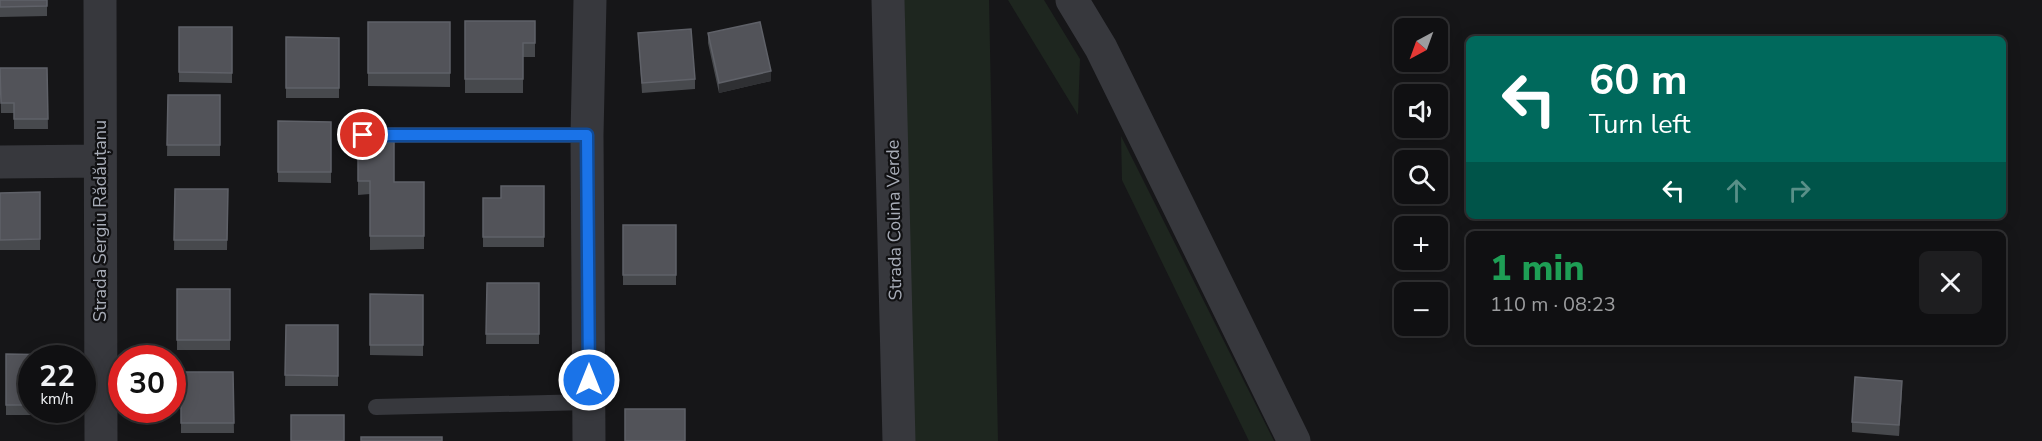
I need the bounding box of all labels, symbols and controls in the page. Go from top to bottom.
north arrow [1394,18,1448,72]
map controls [1394,18,1448,336]
text: 60 m [1589,52,1688,109]
icon: left [1490,60,1568,138]
button: sound [1394,84,1448,138]
text: Turn left [1589,106,1690,143]
pin [337,109,388,160]
icon: arrive [346,118,379,151]
street label: Strada Sergiu Rădăuțanu [88,120,112,322]
street label: Strada Colina Verde [881,139,907,301]
button: search [1394,150,1448,204]
icon: left [1657,174,1690,207]
icon: ahead [1720,174,1753,207]
icon: right [1783,174,1816,207]
button: + [1394,216,1448,270]
text: 1 min [1490,244,1585,293]
button: close [1919,251,1982,314]
button: − [1394,282,1448,336]
text: 110 m · 08:23 [1490,291,1616,318]
speed limit sign: 30 [108,345,186,423]
position arrow [557,348,621,412]
text: 22 [39,356,75,397]
text: km/h [40,389,74,409]

